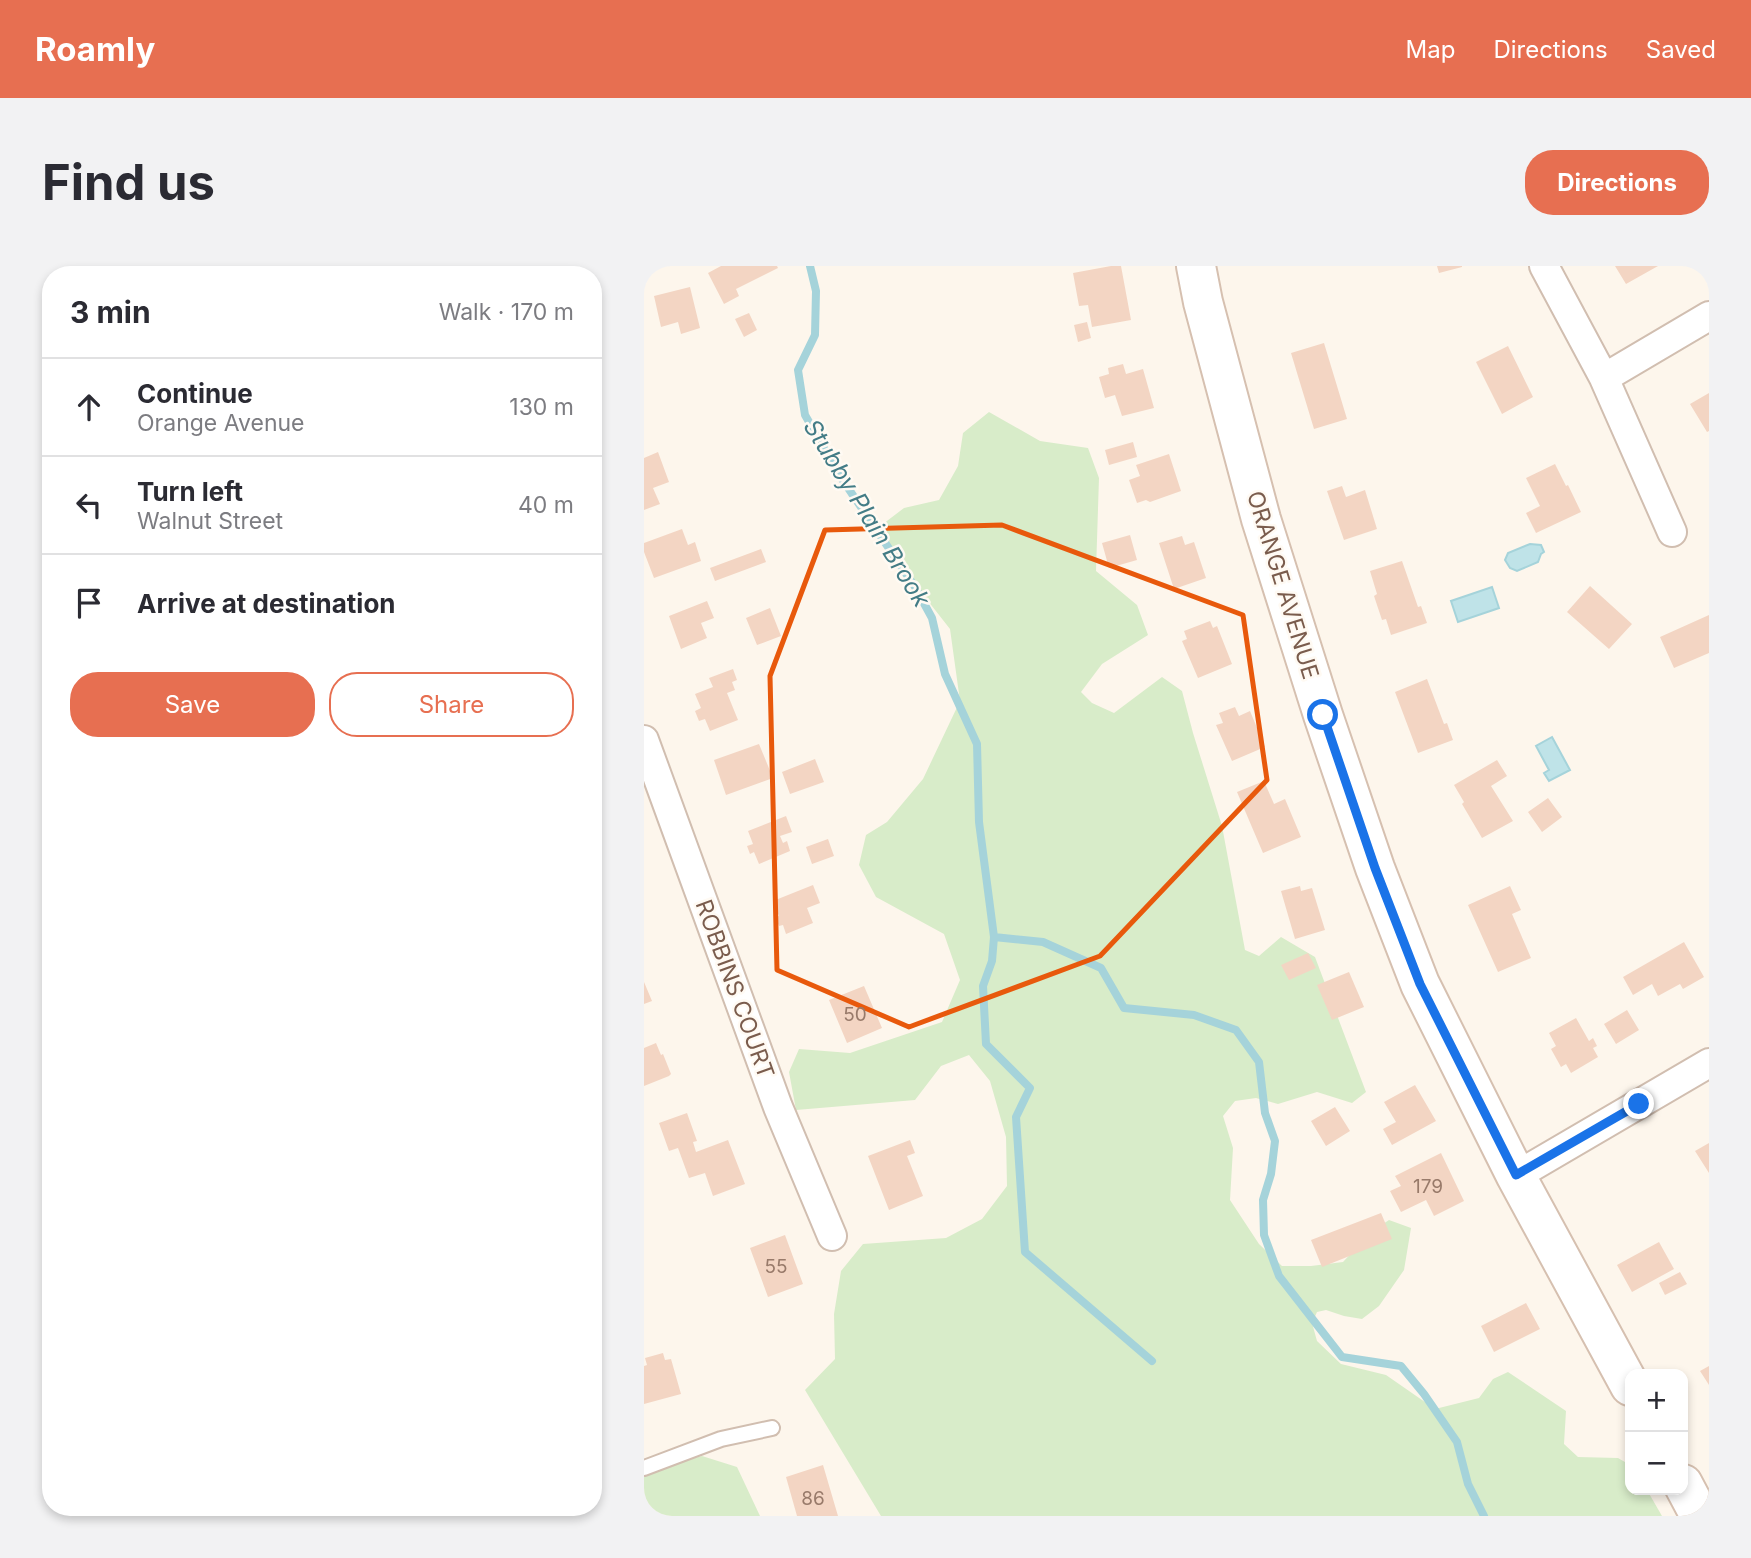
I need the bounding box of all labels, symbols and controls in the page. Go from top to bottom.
text: Roamly [35,29,155,69]
text: Map [1406,35,1455,64]
text: Directions [1493,35,1608,64]
text: Saved [1646,35,1716,64]
button: Directions [1525,150,1709,215]
text: Find us [42,153,215,212]
text: 3 min [70,294,151,330]
text: Walk · 170 m [439,298,574,326]
text: Continue [137,378,253,409]
icon: ahead [70,388,108,426]
text: 130 m [509,393,574,421]
text: Orange Avenue [137,409,305,437]
water label: Stubby Plain Brook [798,414,937,613]
text: Turn left [137,476,243,507]
icon: left [70,486,108,524]
street label: ORANGE AVENUE [1241,488,1325,682]
text: 40 m [518,491,574,519]
text: Walnut Street [137,507,283,535]
icon: arrive [70,584,108,622]
text: Arrive at destination [137,588,396,619]
button: Save [70,672,315,737]
button: Share [329,672,574,737]
route start [1307,699,1338,730]
street label: ROBBINS COURT [690,896,780,1082]
house number: 50 [843,1003,867,1026]
route end [1623,1088,1654,1119]
house number: 179 [1413,1175,1443,1198]
house number: 55 [764,1255,788,1278]
map controls [1625,1369,1688,1495]
button: + [1625,1369,1688,1432]
button: − [1625,1432,1688,1495]
house number: 86 [801,1487,825,1510]

